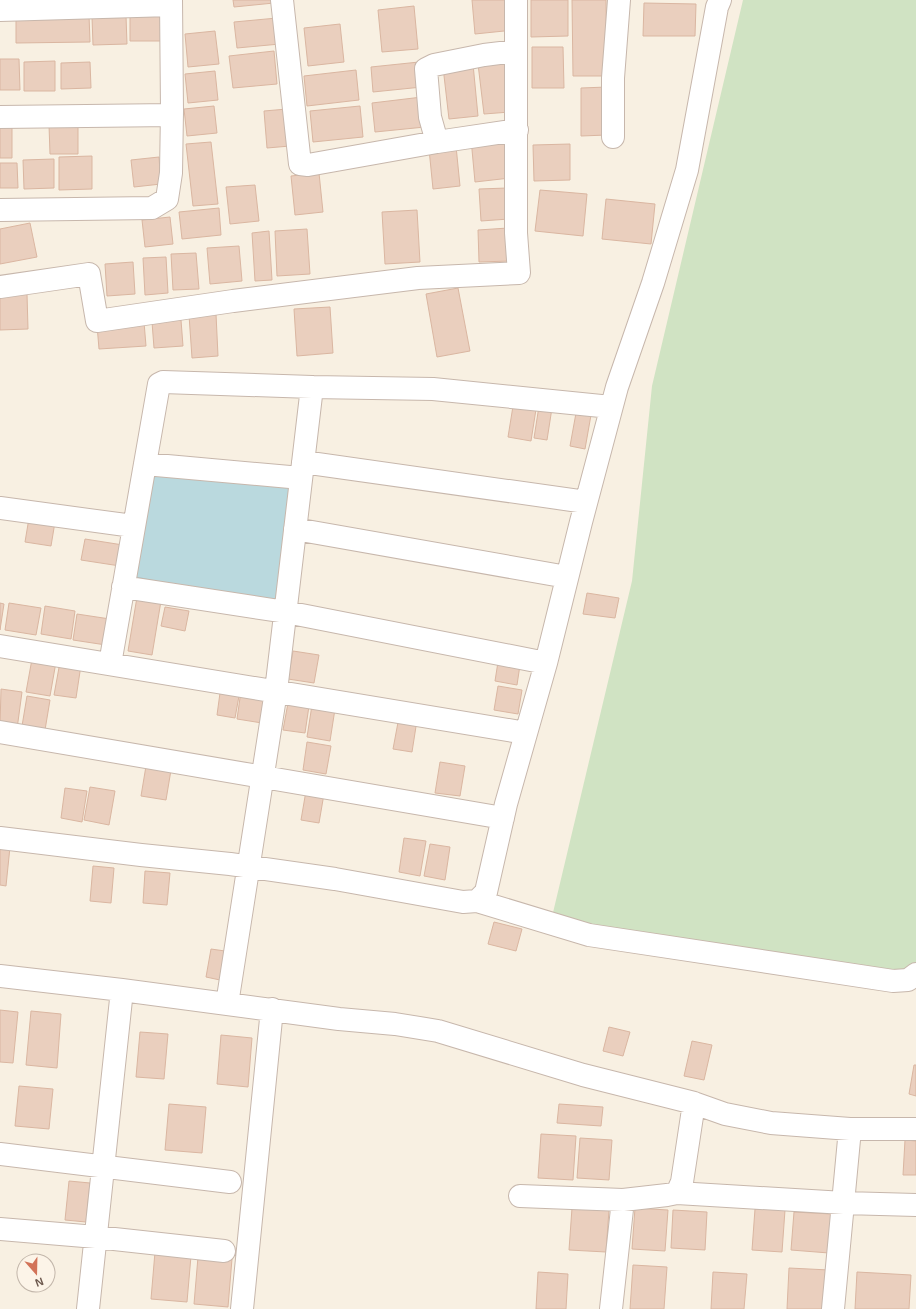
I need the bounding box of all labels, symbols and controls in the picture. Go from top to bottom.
north arrow [16,1253,56,1293]
text: N [34,1275,45,1289]

